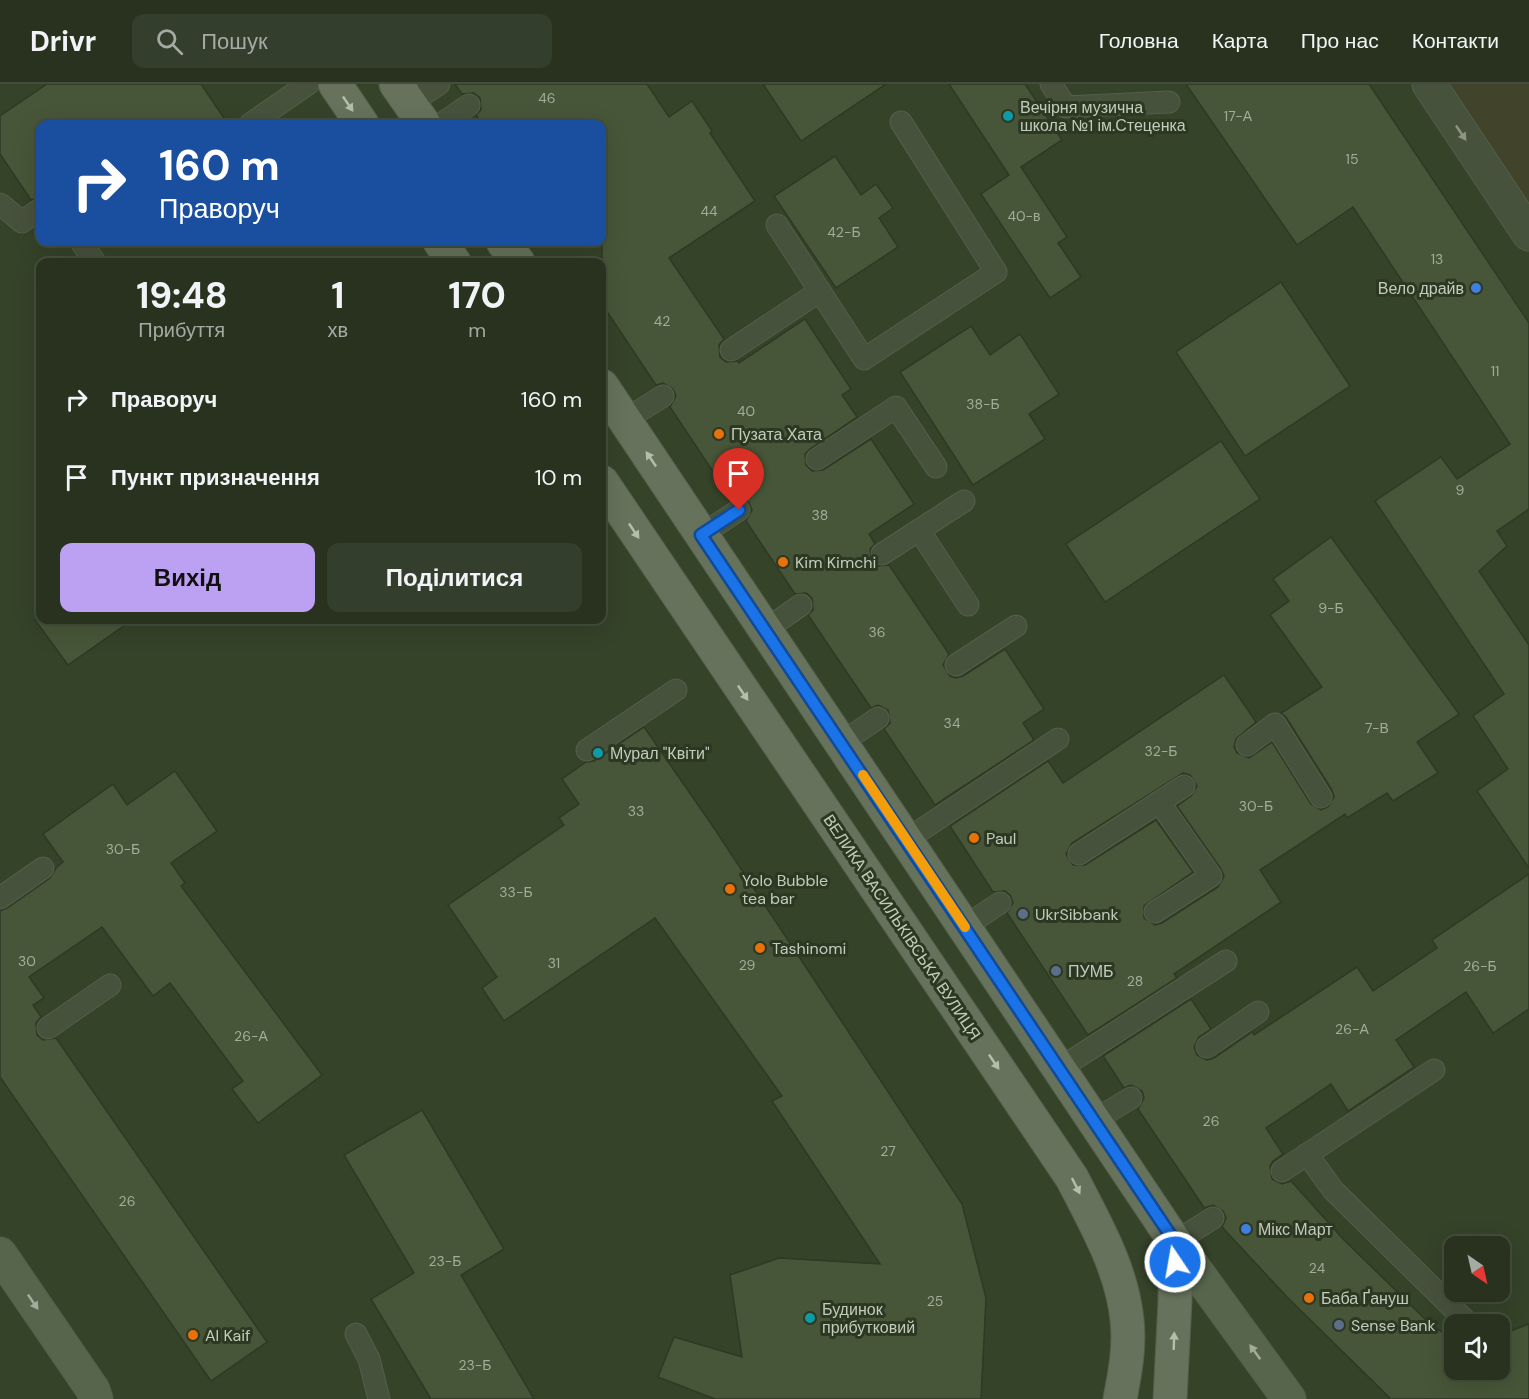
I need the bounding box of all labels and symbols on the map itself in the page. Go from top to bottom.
house number: 46 [538,89,556,107]
one-way arrow [342,96,354,112]
place label: Вечірня музична школа №1 ім.Стеценка [1020,97,1186,136]
house number: 17-А [1224,107,1253,125]
marker: Вечірня музична школа №1 ім.Стеценка [1001,109,1015,123]
one-way arrow [1455,124,1467,140]
house number: 15 [1346,150,1358,168]
house number: 44 [701,202,718,220]
house number: 40-в [1007,207,1041,225]
house number: 42-Б [827,223,861,241]
house number: 13 [1431,250,1443,268]
place label: Вело драйв [1378,278,1464,299]
marker: Вело драйв [1469,281,1483,295]
house number: 42 [654,312,670,330]
house number: 11 [1491,362,1499,380]
house number: 38-Б [966,395,1000,413]
house number: 40 [737,402,755,420]
place label: Пузата Хата [731,424,822,445]
marker: Пузата Хата [712,427,726,441]
pin [713,448,764,510]
one-way arrow [646,451,657,467]
house number: 9 [1456,481,1465,499]
house number: 38 [812,506,828,524]
one-way arrow [628,522,640,538]
place label: Kim Kimchi [795,552,876,573]
marker: Kim Kimchi [776,555,790,569]
house number: 9-Б [1318,599,1344,617]
house number: 36 [868,623,886,641]
one-way arrow [737,684,749,700]
house number: 34 [944,714,961,732]
house number: 7-В [1365,719,1389,737]
house number: 32-Б [1144,742,1178,760]
place label: Мурал "Квіти" [610,743,710,764]
marker: Мурал "Квіти" [591,746,605,760]
house number: 30-Б [1239,797,1273,815]
house number: 33 [628,802,644,820]
street label: ВЕЛИКА ВАСИЛЬКІВСЬКА ВУЛИЦЯ [819,810,985,1044]
place label: Paul [986,828,1016,849]
marker: Paul [967,831,981,845]
house number: 30-Б [106,840,140,858]
place label: Yolo Bubble tea bar [742,870,828,909]
marker: Yolo Bubble tea bar [723,882,737,896]
house number: 33-Б [499,883,533,901]
place label: UkrSibbank [1035,904,1119,925]
marker: UkrSibbank [1016,907,1030,921]
place label: Tashinomi [772,938,846,959]
marker: Tashinomi [753,941,767,955]
house number: 30 [18,952,36,970]
house number: 31 [548,954,560,972]
house number: 29 [739,956,756,974]
house number: 26-Б [1463,957,1497,975]
place label: ПУМБ [1068,961,1114,982]
marker: ПУМБ [1049,964,1063,978]
house number: 28 [1127,972,1143,990]
house number: 26-А [1335,1020,1370,1038]
house number: 26-А [234,1027,269,1045]
one-way arrow [988,1054,1000,1070]
house number: 26 [1203,1112,1219,1130]
house number: 27 [880,1142,896,1160]
one-way arrow [1072,1177,1081,1194]
house number: 26 [119,1192,135,1210]
place label: Мікс Март [1258,1219,1333,1240]
marker: Мікс Март [1239,1222,1253,1236]
position arrow [1143,1230,1207,1294]
north arrow [1444,1236,1510,1302]
house number: 23-Б [428,1252,462,1270]
house number: 24 [1309,1259,1326,1277]
place label: Баба Ґануш [1321,1288,1409,1309]
marker: Баба Ґануш [1302,1291,1316,1305]
house number: 25 [927,1292,943,1310]
one-way arrow [27,1294,38,1310]
place label: Будинок прибутковий [822,1299,915,1338]
marker: Будинок прибутковий [803,1311,817,1325]
place label: Sense Bank [1351,1315,1436,1336]
marker: Sense Bank [1332,1318,1346,1332]
place label: Al Kaif [205,1325,250,1346]
marker: Al Kaif [186,1328,200,1342]
one-way arrow [1169,1331,1179,1350]
one-way arrow [1249,1344,1261,1360]
house number: 23-Б [458,1356,492,1374]

